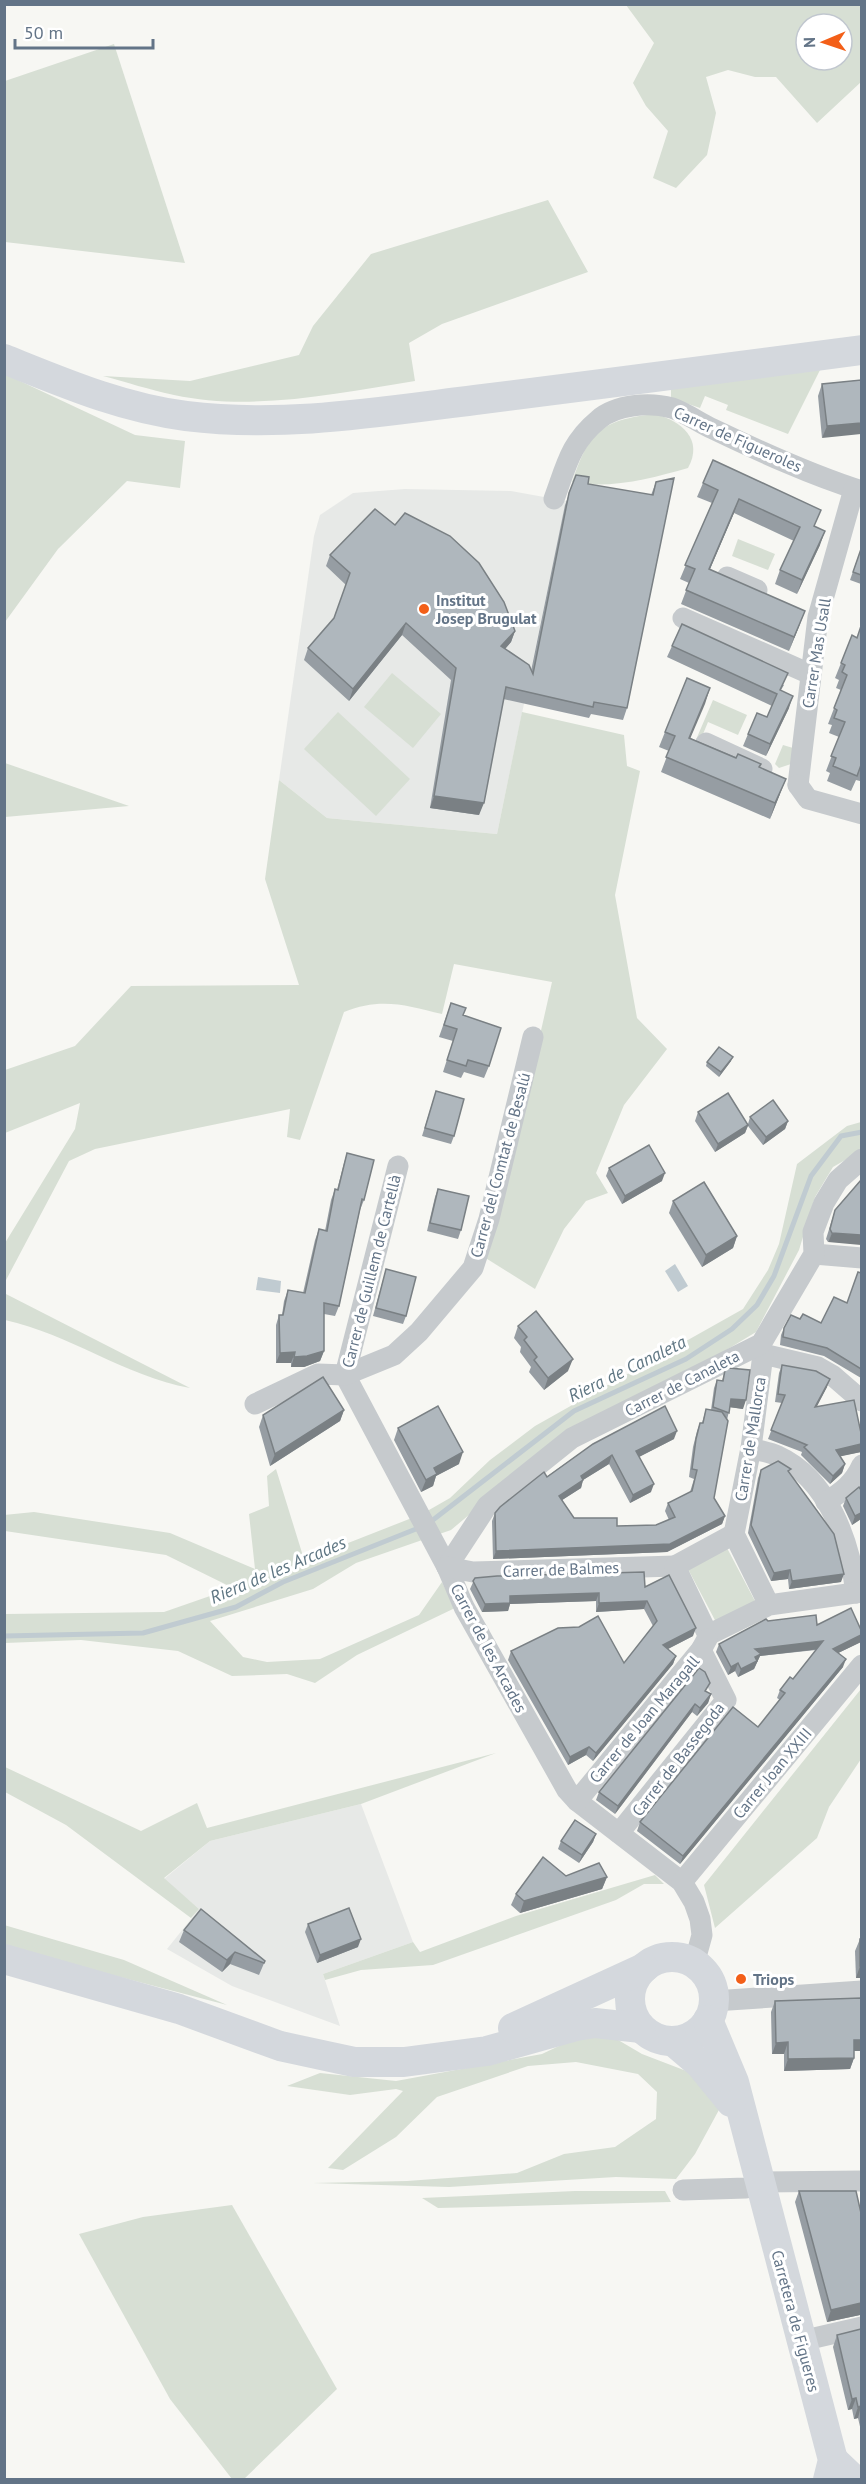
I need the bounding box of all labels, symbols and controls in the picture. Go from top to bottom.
scale bar [15,12,153,50]
north arrow [794,12,854,72]
text: 50 m [24,21,63,44]
text: N [799,37,819,48]
street label: Carrer de Figueroles [671,402,805,476]
place label: Institut Josep Brugulat [435,590,537,628]
street label: Carrer Mas Usall [797,596,835,710]
marker: Institut Josep Brugulat [417,602,431,616]
street label: Carrer del Comtat de Besalú [466,1070,534,1260]
street label: Carrer de Guillem de Cartellà [337,1172,405,1370]
water label: Riera de Canaleta [564,1330,690,1407]
street label: Carrer de Canaleta [621,1345,743,1421]
street label: Carrer de Mallorca [730,1375,770,1503]
water label: Riera de les Arcades [206,1530,350,1609]
street label: Carrer de Balmes [503,1557,620,1581]
street label: Carrer de les Arcades [447,1580,532,1716]
street label: Carrer de Joan Maragall [585,1651,703,1787]
street label: Carrer de Bassegoda [627,1698,729,1820]
street label: Carrer Joan XXIII [728,1723,816,1823]
place label: Triops [753,1969,795,1989]
marker: Triops [734,1972,748,1986]
street label: Carretera de Figueres [767,2248,825,2394]

